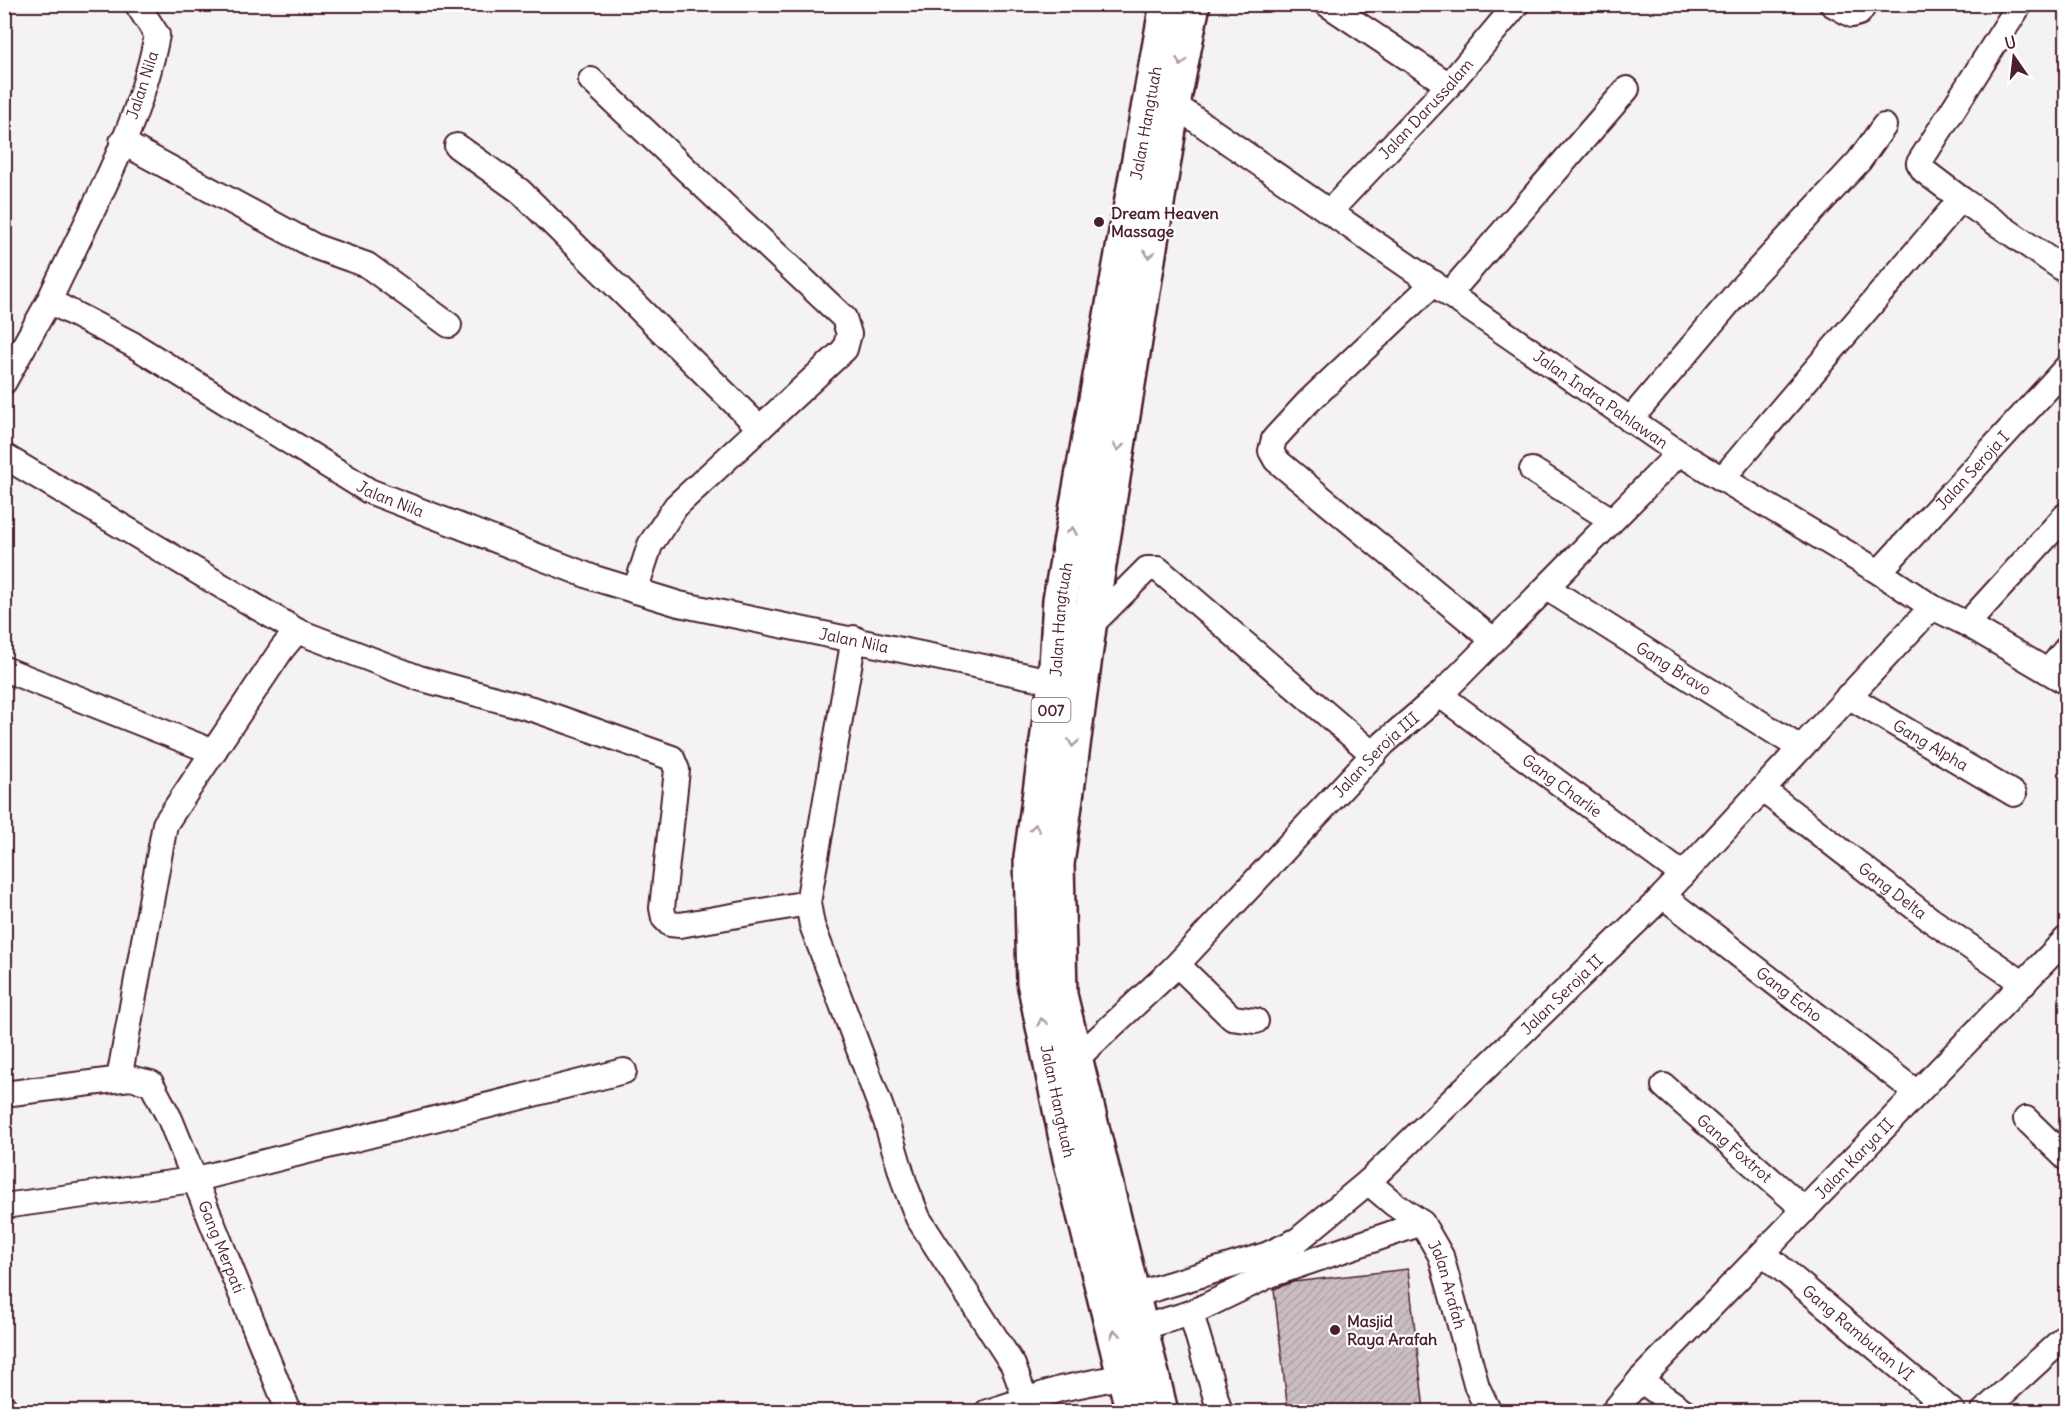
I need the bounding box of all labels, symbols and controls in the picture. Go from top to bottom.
north arrow [1984,27,2044,87]
text: U [2003,31,2018,53]
street label: Jalan Nila [122,48,162,122]
street label: Jalan Darussalam [1374,54,1477,163]
one-way arrow [1175,57,1188,67]
street label: Jalan Hangtuah [1126,64,1166,181]
place label: Dream Heaven Massage [1111,203,1219,242]
marker: Dream Heaven Massage [1092,215,1106,229]
one-way arrow [1143,249,1156,259]
street label: Jalan Indra Pahlawan [1530,346,1672,453]
street label: Jalan Seroja I [1931,427,2013,514]
one-way arrow [1112,441,1125,451]
street label: Jalan Nila [353,476,427,521]
one-way arrow [1065,526,1078,536]
street label: Jalan Hangtuah [1045,561,1077,677]
street label: Jalan Nila [818,623,890,657]
street label: Gang Bravo [1632,637,1715,699]
road number: 007 [1032,698,1070,722]
street label: Jalan Seroja III [1328,708,1423,801]
street label: Gang Alpha [1889,715,1972,775]
one-way arrow [1068,739,1080,748]
street label: Gang Charlie [1518,749,1606,821]
one-way arrow [1028,823,1040,832]
street label: Gang Delta [1855,858,1931,923]
street label: Jalan Seroja II [1516,950,1607,1039]
street label: Gang Echo [1752,962,1826,1026]
one-way arrow [1036,1017,1049,1027]
street label: Jalan Hangtuah [1036,1043,1080,1159]
street label: Gang Foxtrot [1693,1110,1777,1187]
street label: Jalan Karya II [1811,1114,1898,1203]
street label: Gang Merpati [194,1197,250,1296]
street label: Jalan Arafah [1424,1236,1471,1331]
street label: Gang Rambutan VI [1798,1280,1918,1385]
place label: Masjid Raya Arafah [1347,1311,1437,1350]
marker: Masjid Raya Arafah [1328,1323,1342,1337]
one-way arrow [1109,1329,1122,1339]

